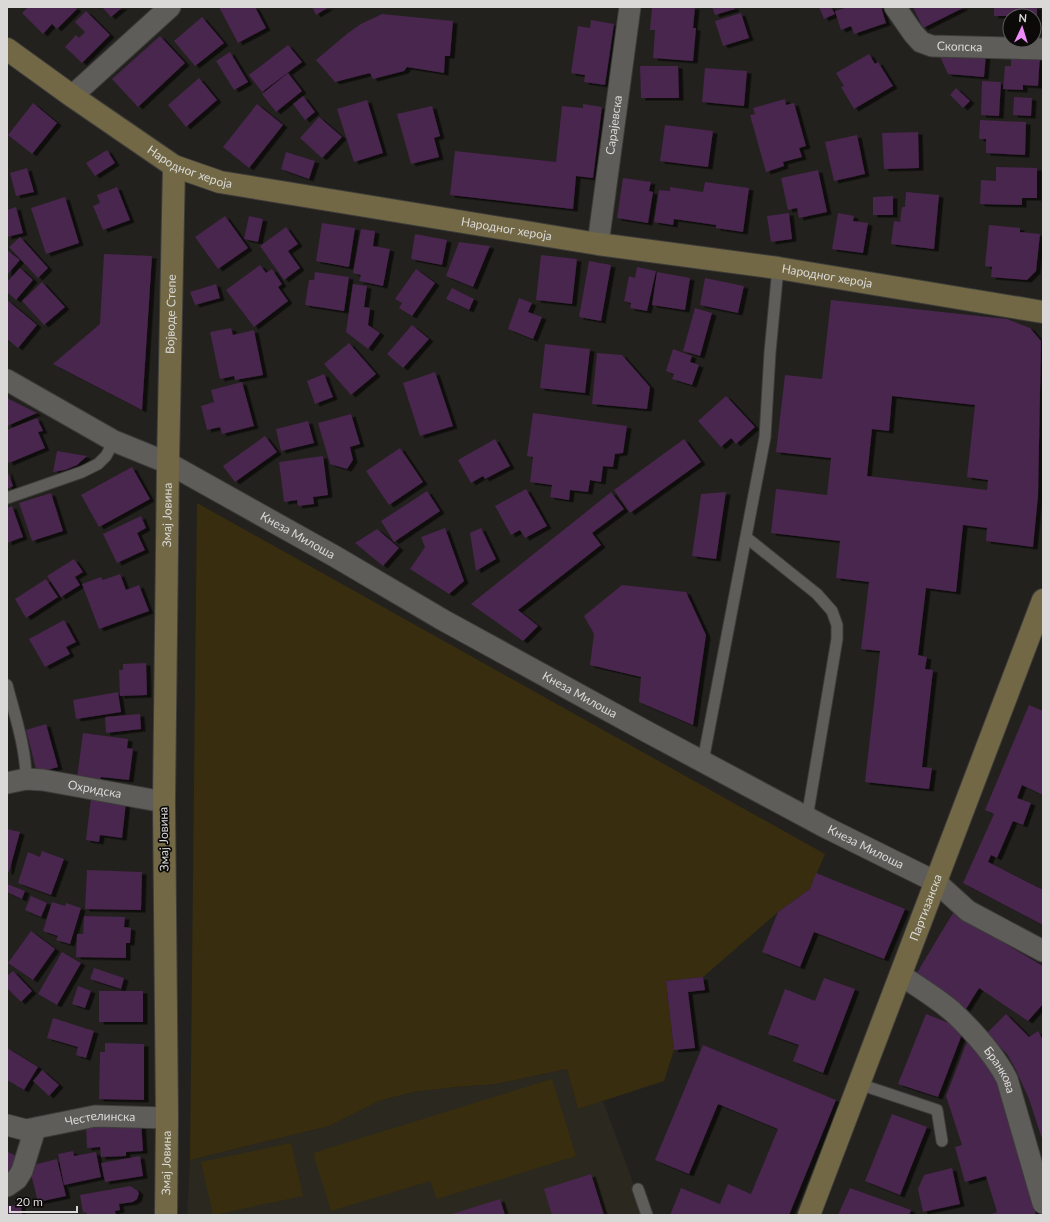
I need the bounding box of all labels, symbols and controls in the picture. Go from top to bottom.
north arrow [1002,8,1042,48]
text: N [1018,11,1027,24]
street label: Скопска [937,38,983,54]
street label: Сарајевска [602,94,625,156]
street label: Народног хероја [145,142,233,191]
street label: Народног хероја [460,214,553,243]
street label: Народног хероја [781,261,874,291]
street label: Војводе Степе [162,274,179,354]
street label: Змај Јовина [159,483,175,547]
street label: Кнеза Милоша [258,508,338,562]
street label: Кнеза Милоша [540,668,620,721]
street label: Охридска [67,777,123,801]
street label: Змај Јовина [155,807,172,871]
street label: Кнеза Милоша [825,822,906,872]
street label: Партизанска [906,872,945,943]
street label: Бранкова [981,1043,1019,1095]
street label: Честелинска [64,1108,135,1129]
street label: Змај Јовина [158,1131,174,1195]
scale bar [10,1188,77,1214]
text: 20 m [16,1194,43,1209]

